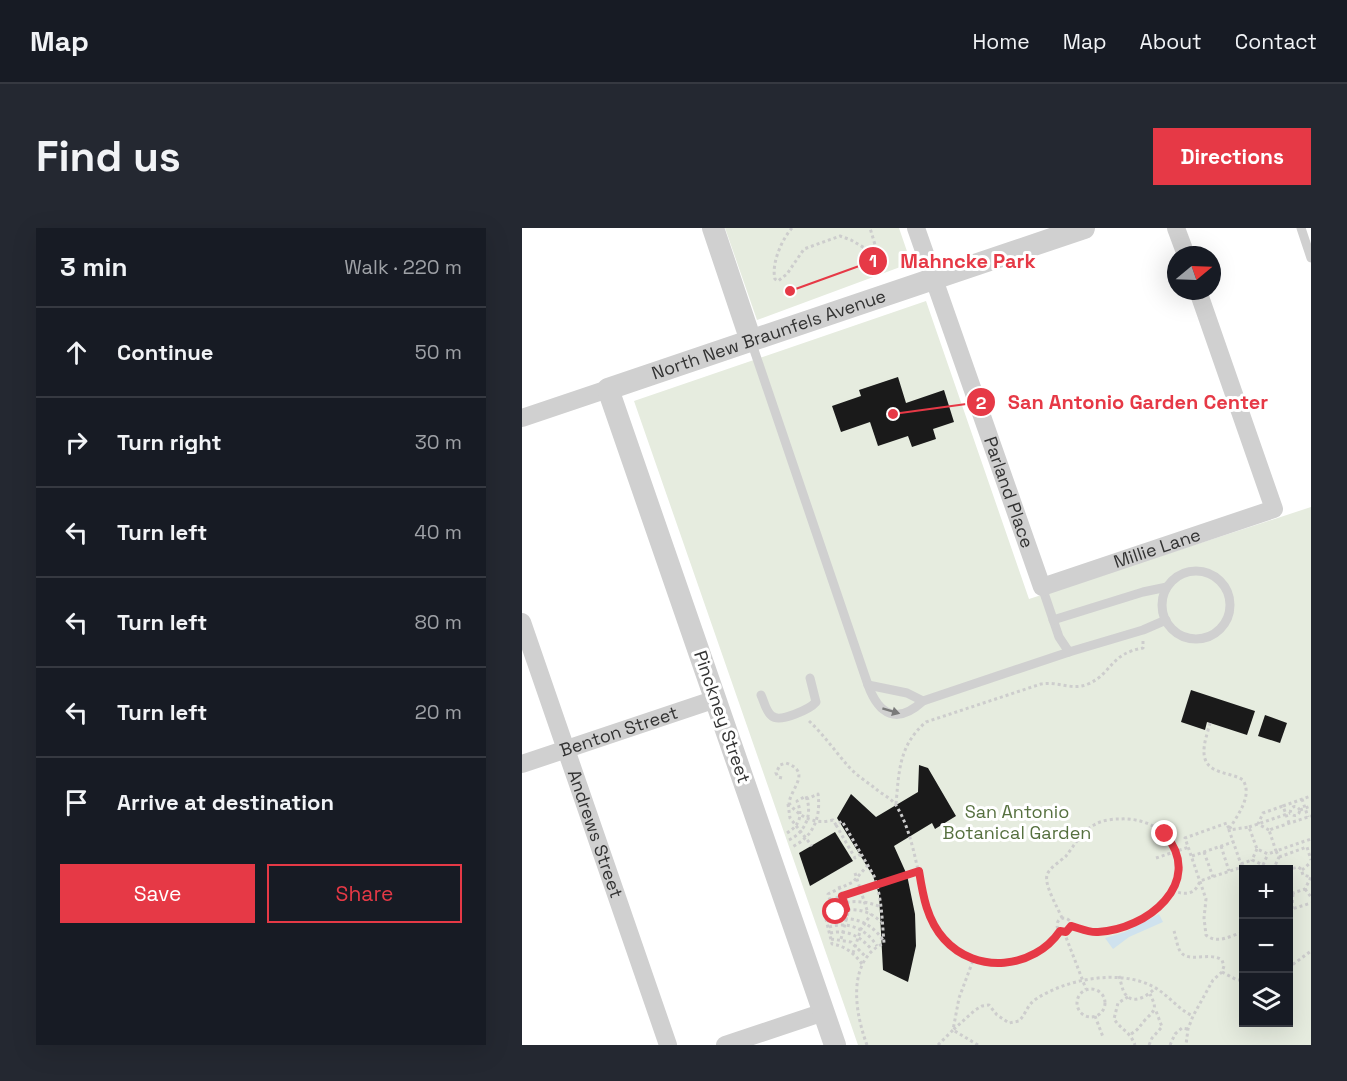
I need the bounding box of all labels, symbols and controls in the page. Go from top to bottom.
text: Map [30,23,89,59]
text: Home [972,28,1030,55]
text: Map [1063,28,1107,55]
text: About [1140,28,1202,55]
text: Contact [1235,28,1317,55]
button: Directions [1153,128,1311,185]
text: Find us [36,130,181,183]
callout: Mahncke Park [858,242,1048,280]
north arrow [1167,246,1221,300]
text: Mahncke Park [900,248,1036,274]
text: 1 [869,249,877,272]
text: 3 min [60,250,128,284]
text: Walk · 220 m [344,254,462,280]
street label: North New Braunfels Avenue [649,284,889,384]
icon: ahead [60,336,93,369]
text: Continue [117,338,213,366]
text: 50 m [415,339,462,365]
callout: San Antonio Garden Center [966,383,1280,421]
text: San Antonio Garden Center [1008,389,1268,415]
text: 2 [976,391,987,414]
icon: right [60,426,93,459]
text: Turn right [117,428,222,456]
text: 30 m [415,429,462,455]
street label: Parland Place [979,433,1039,551]
icon: left [60,516,93,549]
text: Turn left [117,518,207,546]
text: 40 m [414,519,462,545]
street label: Millie Lane [1111,522,1204,573]
icon: left [60,606,93,639]
text: Turn left [117,608,207,636]
text: 80 m [414,609,462,635]
street label: Pinckney Street [689,647,756,786]
icon: left [60,696,93,729]
text: Turn left [117,698,207,726]
text: 20 m [415,699,462,725]
street label: Benton Street [557,701,681,762]
one-way arrow [882,707,900,716]
street label: Andrews Street [563,766,628,901]
icon: arrive [60,786,93,819]
text: Arrive at destination [117,788,334,816]
park label: San Antonio Botanical Garden [943,800,1091,844]
route end [1151,820,1177,846]
button: Save [60,864,255,923]
button: Share [267,864,462,923]
map controls [1239,865,1293,1027]
button: + [1239,865,1293,919]
route start [822,898,848,924]
button: − [1239,919,1293,973]
button: layers [1239,973,1293,1027]

